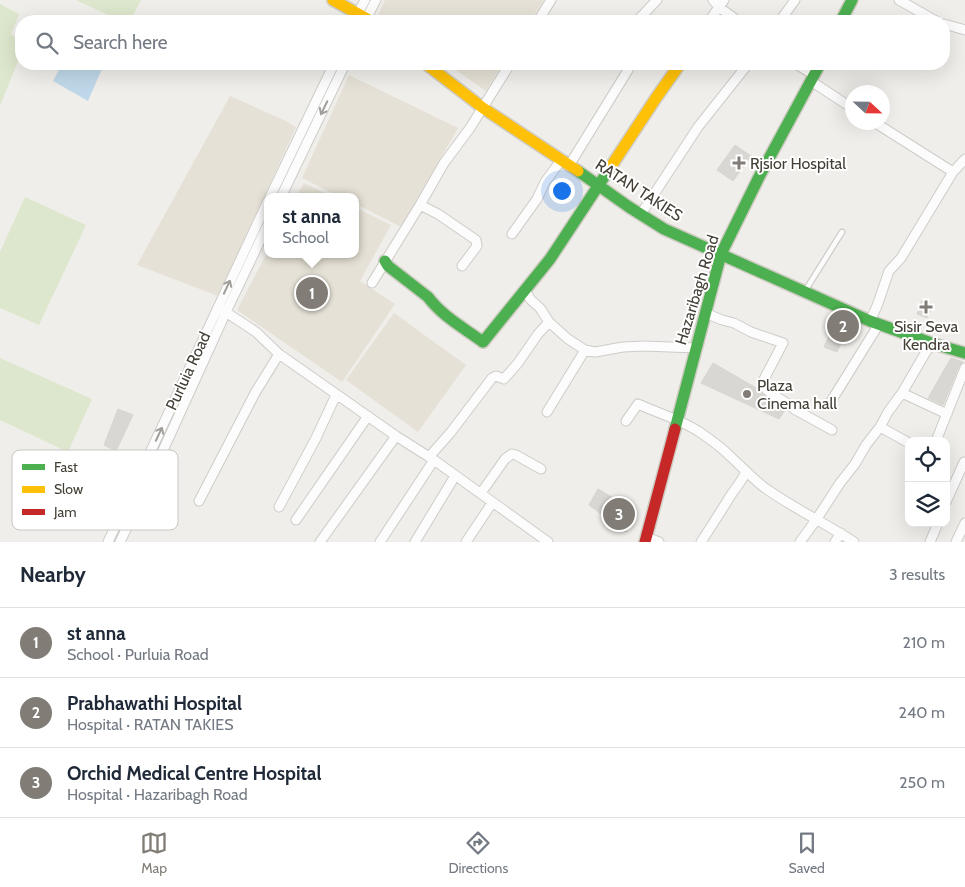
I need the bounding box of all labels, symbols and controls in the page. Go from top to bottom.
search box [15,15,950,70]
icon: search [33,29,61,57]
text: Search here [73,31,167,54]
north arrow [845,85,890,130]
one-way arrow [319,100,328,115]
place label: Rjsior Hospital [750,154,846,173]
street label: RATAN TAKIES [592,155,686,225]
marker: Rjsior Hospital [732,156,746,170]
your location [549,178,575,204]
popup [264,193,359,258]
text: st anna [282,205,341,228]
text: School [282,228,329,247]
street label: Hazaribagh Road [671,233,723,347]
pin: 1 [296,274,328,312]
one-way arrow [223,280,233,295]
marker: Sisir Seva Kendra [919,300,933,314]
pin: 2 [827,307,859,345]
place label: Sisir Seva Kendra [894,317,958,354]
street label: Purluia Road [162,329,214,413]
place label: Plaza Cinema hall [757,376,837,413]
marker: Plaza Cinema hall [741,388,753,400]
one-way arrow [154,427,164,442]
map controls [905,437,950,527]
button: locate [905,437,950,482]
legend [12,450,178,530]
text: Fast [54,458,78,476]
text: Slow [54,480,83,498]
button: layers [905,482,950,527]
pin: 3 [603,495,635,533]
text: Jam [53,503,76,521]
text: Nearby [20,562,86,587]
text: 3 results [889,565,945,584]
text: st anna [67,622,126,645]
text: 1 [33,633,39,652]
text: 210 m [903,633,945,652]
text: School · Purluia Road [67,645,209,664]
text: Prabhawathi Hospital [67,692,242,715]
text: 2 [32,703,40,722]
text: 240 m [899,703,945,722]
text: Hospital · RATAN TAKIES [67,715,234,734]
text: Orchid Medical Centre Hospital [67,762,322,785]
text: 3 [32,773,40,792]
text: 250 m [899,773,945,792]
text: Hospital · Hazaribagh Road [67,785,248,804]
tab: Map [140,829,168,877]
tab: Directions [448,829,508,877]
tab: Saved [788,829,825,877]

